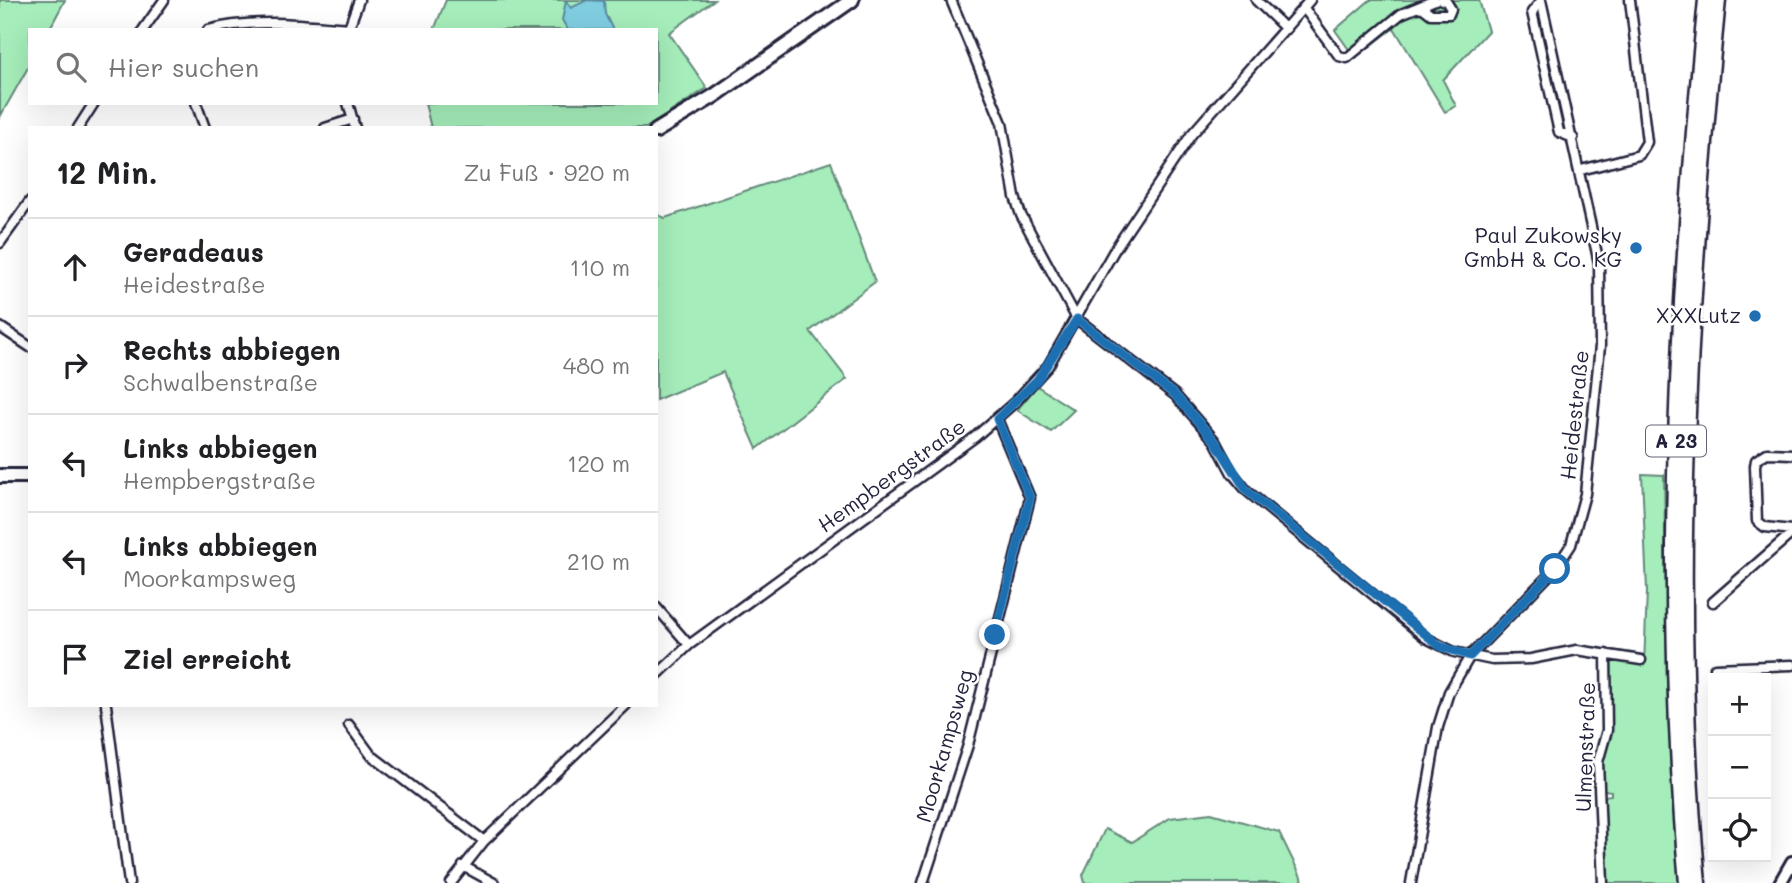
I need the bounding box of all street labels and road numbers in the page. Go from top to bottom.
street label: Heidestraße [1553,349,1594,481]
street label: Hempbergstraße [812,412,970,537]
road number: A 23 [1646,426,1706,456]
street label: Moorkampsweg [909,666,978,825]
street label: Ulmenstraße [1569,681,1600,812]

